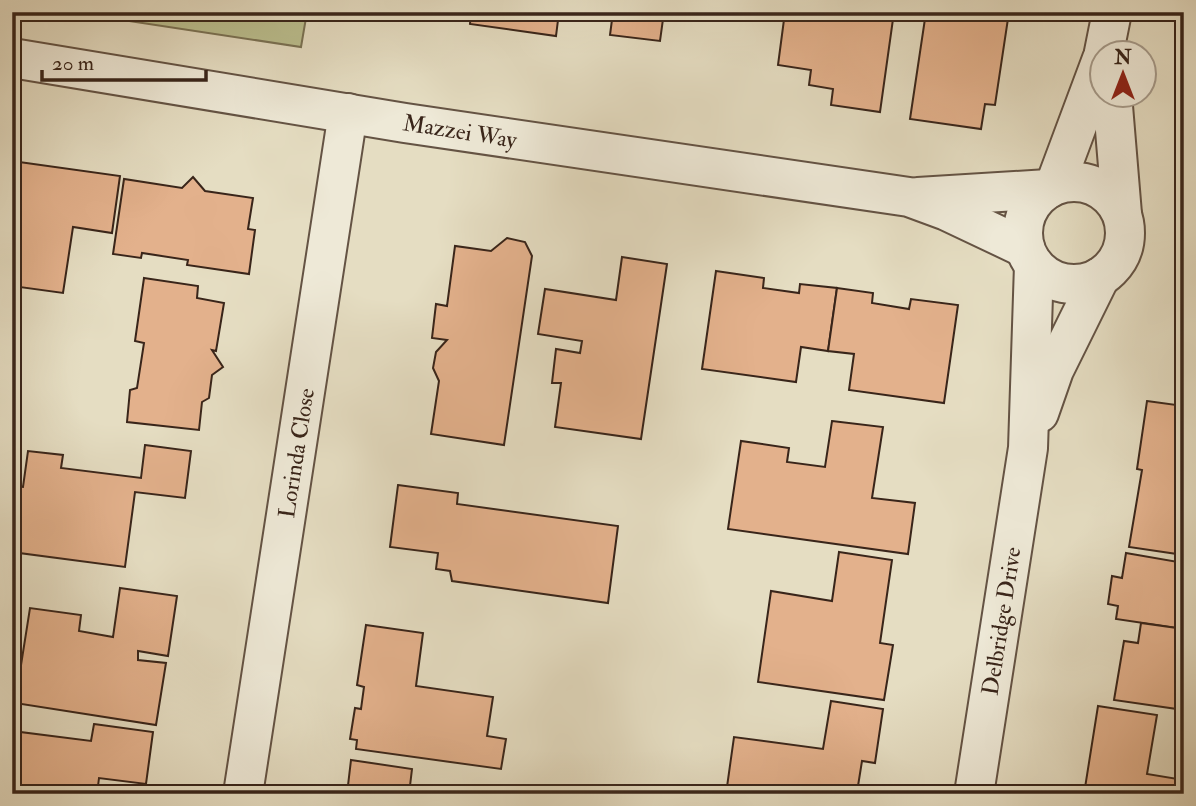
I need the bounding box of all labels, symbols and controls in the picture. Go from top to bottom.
scale bar [42,38,206,82]
north arrow [1088,38,1158,108]
text: N [1113,46,1132,70]
text: 20 m [52,50,94,77]
street label: Mazzei Way [401,108,520,155]
street label: Lorinda Close [272,386,321,520]
street label: Delbridge Drive [975,545,1028,697]

